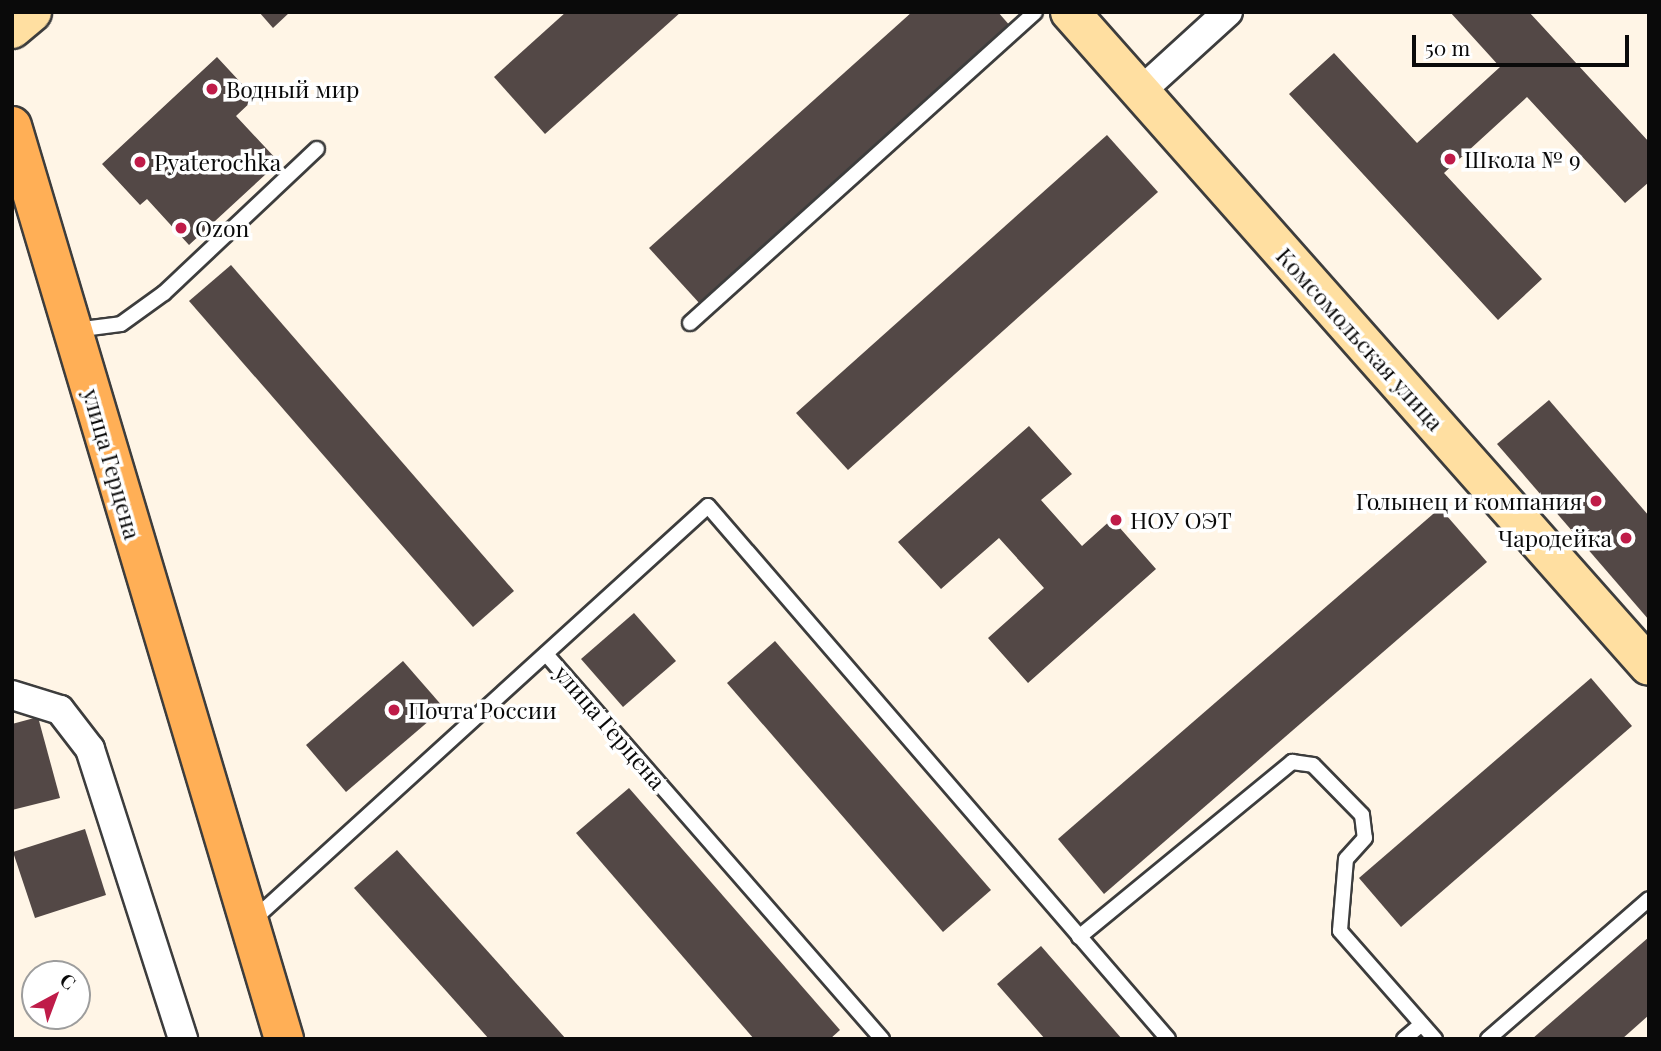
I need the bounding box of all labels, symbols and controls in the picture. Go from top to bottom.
scale bar [1416,21,1633,65]
text: 50 m [1425,33,1470,61]
place label: Водный мир [226,75,359,103]
marker: Водный мир [204,81,220,97]
place label: Школа № 9 [1464,145,1581,173]
place label: Pyaterochka [154,148,281,176]
marker: Школа № 9 [1442,151,1458,167]
marker: Pyaterochka [132,154,148,170]
place label: Ozon [195,214,249,242]
marker: Ozon [173,220,189,236]
street label: Комсомольская улица [1271,242,1449,436]
street label: улица Герцена [77,386,147,542]
place label: Голынец и компания [1356,487,1582,515]
marker: Голынец и компания [1588,493,1604,509]
place label: НОУ ОЭТ [1130,506,1232,534]
marker: НОУ ОЭТ [1108,512,1124,528]
place label: Чародейка [1498,524,1612,552]
marker: Чародейка [1618,530,1634,546]
street label: улица Герцена [549,659,671,795]
place label: Почта России [408,696,557,724]
marker: Почта России [386,702,402,718]
north arrow [21,960,91,1030]
text: С [55,966,82,995]

